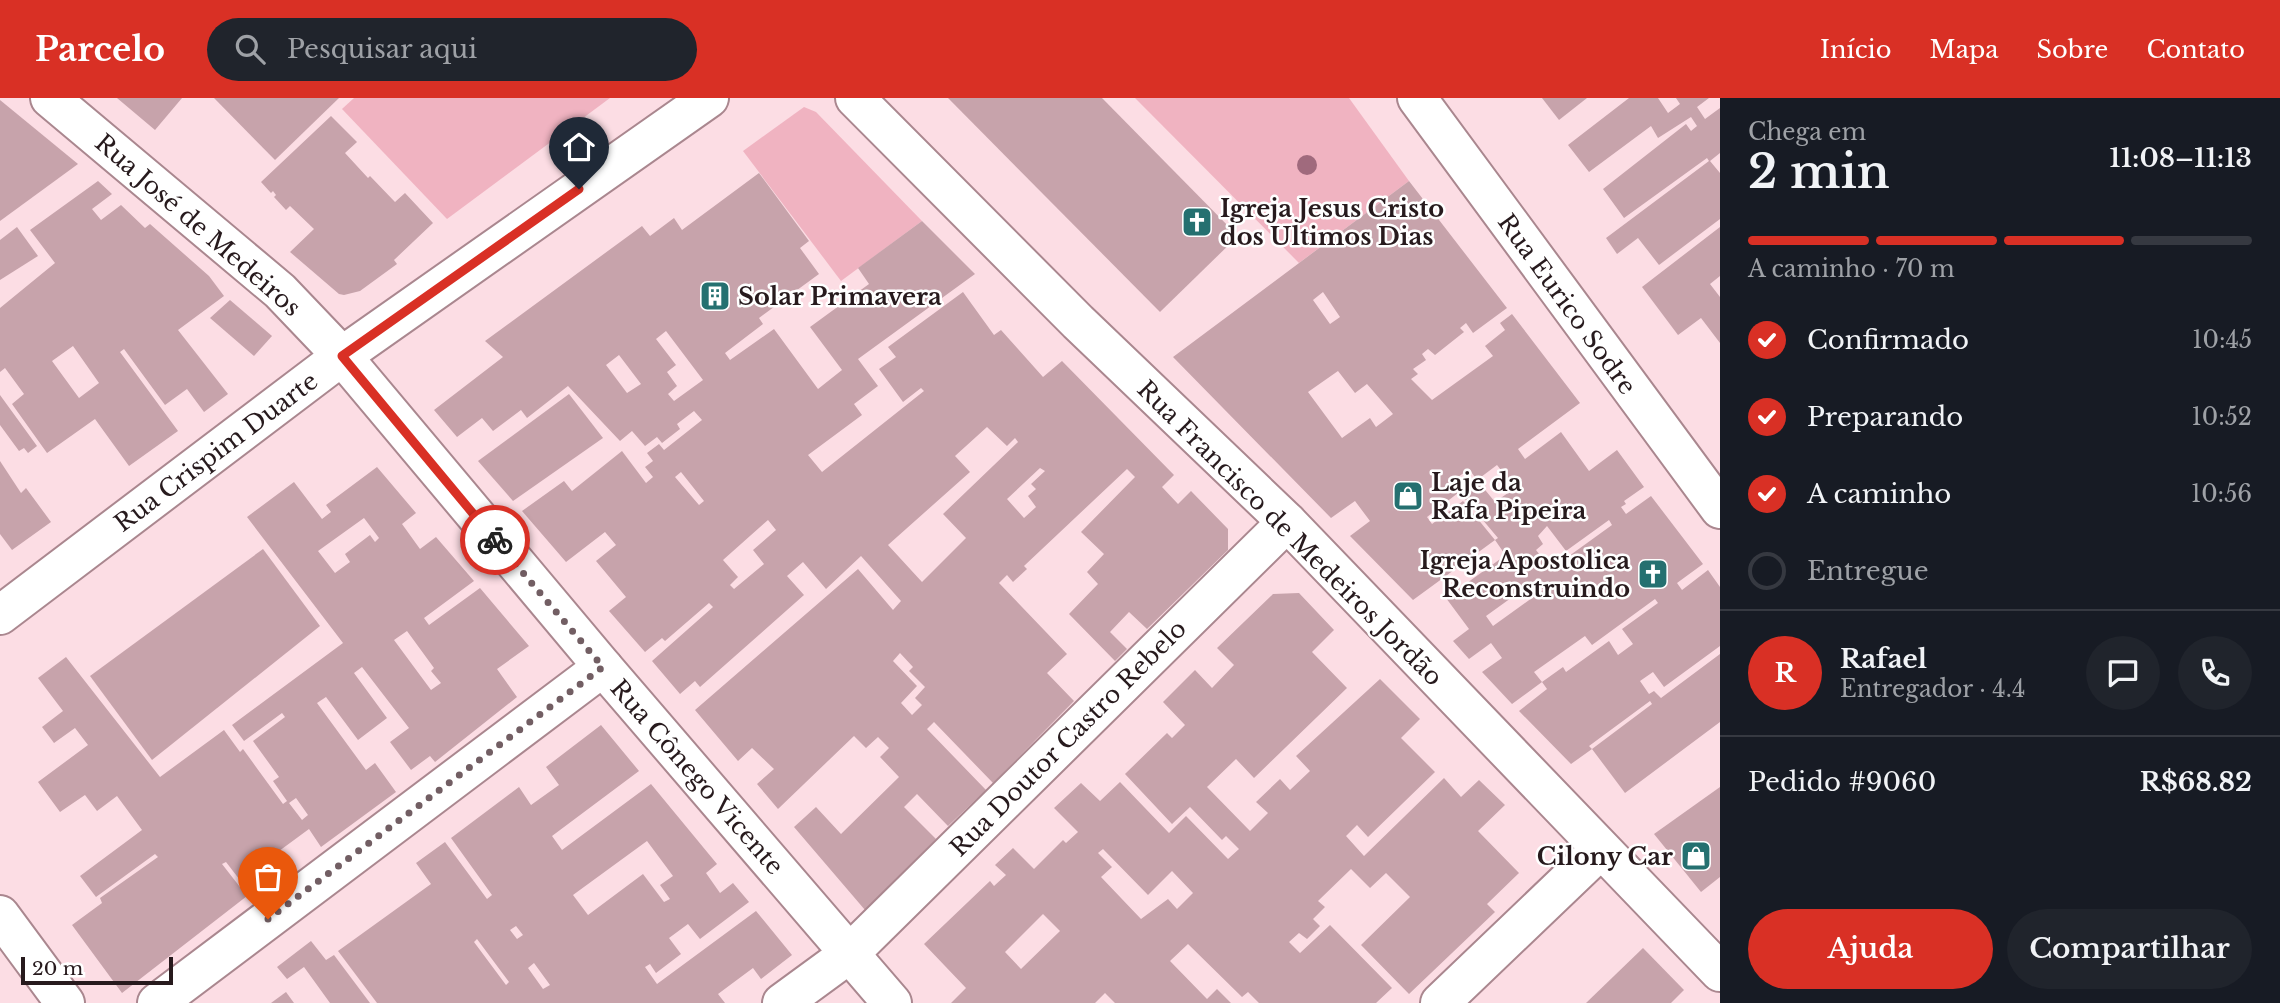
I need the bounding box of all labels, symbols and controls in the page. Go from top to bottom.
search box [207,18,697,81]
text: Parcelo [35,29,165,70]
icon: search [231,30,269,68]
text: Pesquisar aqui [287,33,477,65]
text: Início [1820,35,1892,64]
text: Mapa [1930,35,1999,64]
text: Sobre [2037,35,2108,64]
text: Contato [2146,35,2245,64]
pin [549,117,609,189]
text: Chega em [1748,118,1866,146]
street label: Rua José de Medeiros [89,128,307,322]
icon: home [560,128,598,166]
text: 11:08–11:13 [2109,142,2252,174]
text: 2 min [1748,143,1890,200]
place label: Igreja Jesus Cristo dos Ultimos Dias [1220,194,1444,251]
church icon: Igreja Jesus Cristo dos Ultimos Dias [1180,205,1214,239]
street label: Rua Eurico Sodre [1492,208,1642,400]
text: A caminho · 70 m [1748,255,1955,283]
building icon: Solar Primavera [698,279,732,313]
place label: Solar Primavera [738,282,942,311]
icon: check [1748,321,1786,359]
text: Confirmado [1807,324,1969,356]
text: 10:45 [2192,326,2252,354]
street label: Rua Crispim Duarte [109,366,323,538]
street label: Rua Francisco de Medeiros Jordão [1131,374,1449,692]
icon: check [1748,398,1786,436]
text: Preparando [1807,401,1963,433]
text: 10:52 [2192,403,2252,431]
place label: Laje da Rafa Pipeira [1431,468,1586,525]
icon: check [1748,475,1786,513]
text: A caminho [1807,478,1951,510]
shop icon: Laje da Rafa Pipeira [1391,479,1425,513]
text: 10:56 [2191,480,2252,508]
courier [460,505,530,575]
icon: bike [476,521,514,559]
place label: Igreja Apostolica Reconstruindo [1420,546,1630,603]
text: Entregue [1807,555,1929,587]
church icon: Igreja Apostolica Reconstruindo [1636,557,1670,591]
street label: Rua Doutor Castro Rebelo [944,614,1192,862]
button: chat [2086,636,2160,710]
button: phone [2178,636,2252,710]
text: Rafael [1840,643,1927,675]
text: R [1774,657,1796,689]
street label: Rua Cônego Vicente [604,674,790,880]
text: Entregador · 4.4 [1840,675,2025,703]
text: Pedido #9060 [1748,766,1936,798]
text: R$68.82 [2140,766,2252,798]
shop icon: Cilony Car [1679,839,1713,873]
place label: Cilony Car [1537,842,1673,871]
pin [238,847,298,919]
icon: bag [249,858,287,896]
button: Ajuda [1748,909,1993,989]
button: Compartilhar [2007,909,2252,989]
scale bar [21,954,173,986]
text: 20 m [32,957,83,980]

